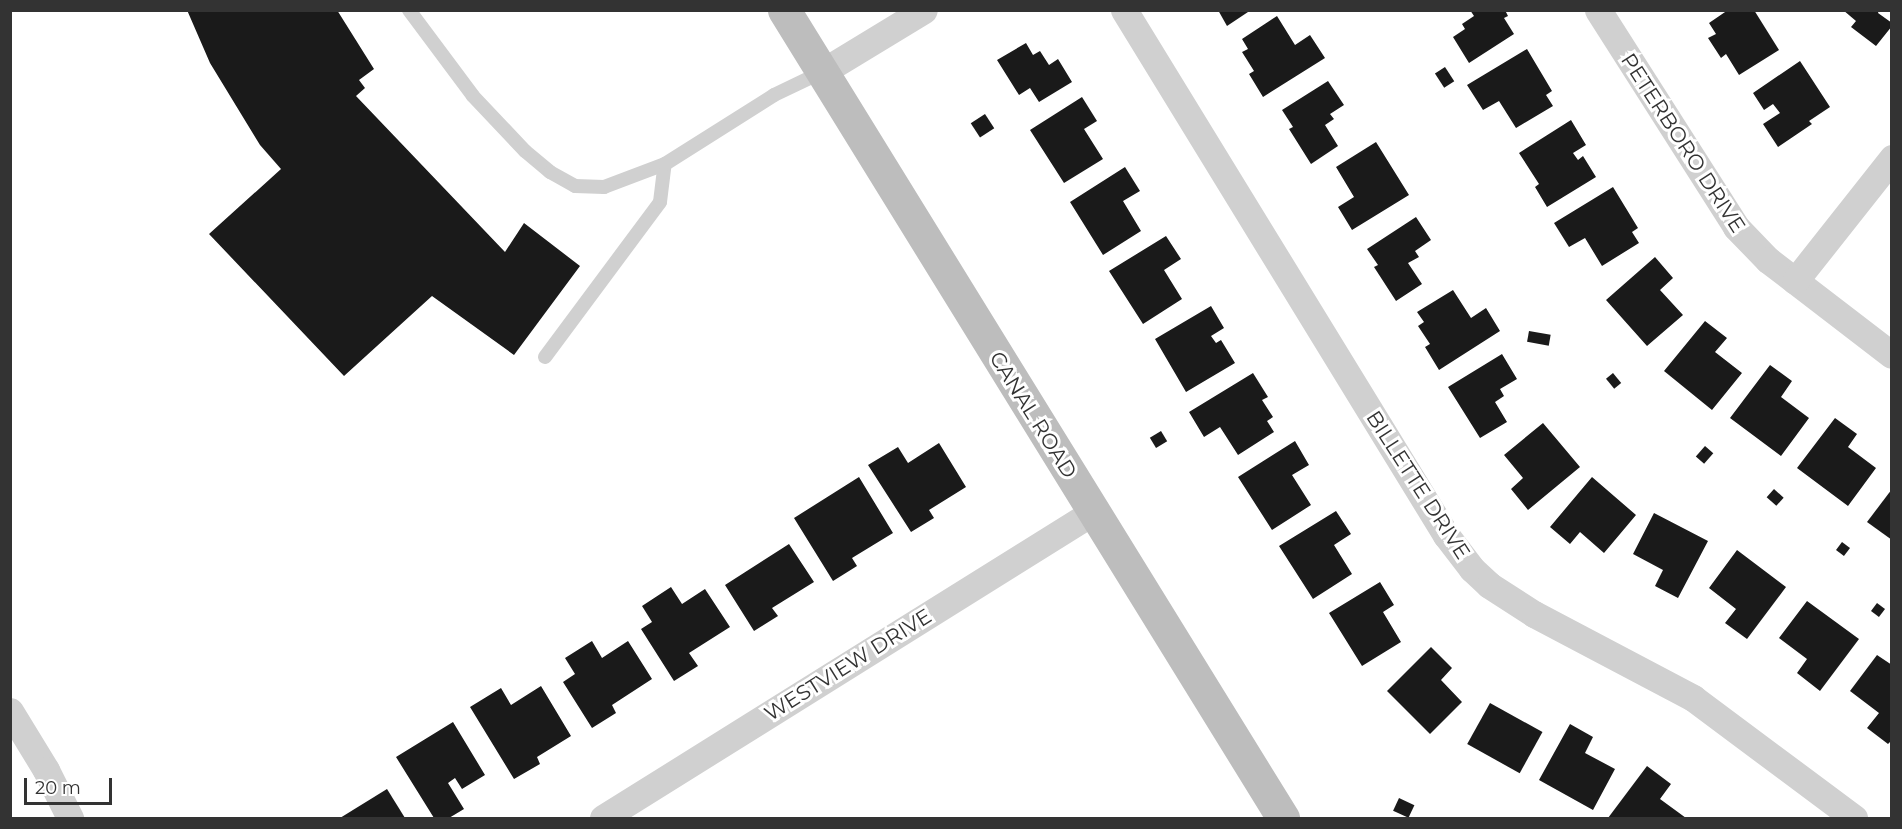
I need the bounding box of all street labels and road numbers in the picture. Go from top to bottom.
street label: PETERBORO DRIVE [1616,49,1750,237]
street label: CANAL ROAD [984,347,1082,483]
street label: BILLETTE DRIVE [1361,406,1475,564]
street label: WESTVIEW DRIVE [760,603,936,727]

